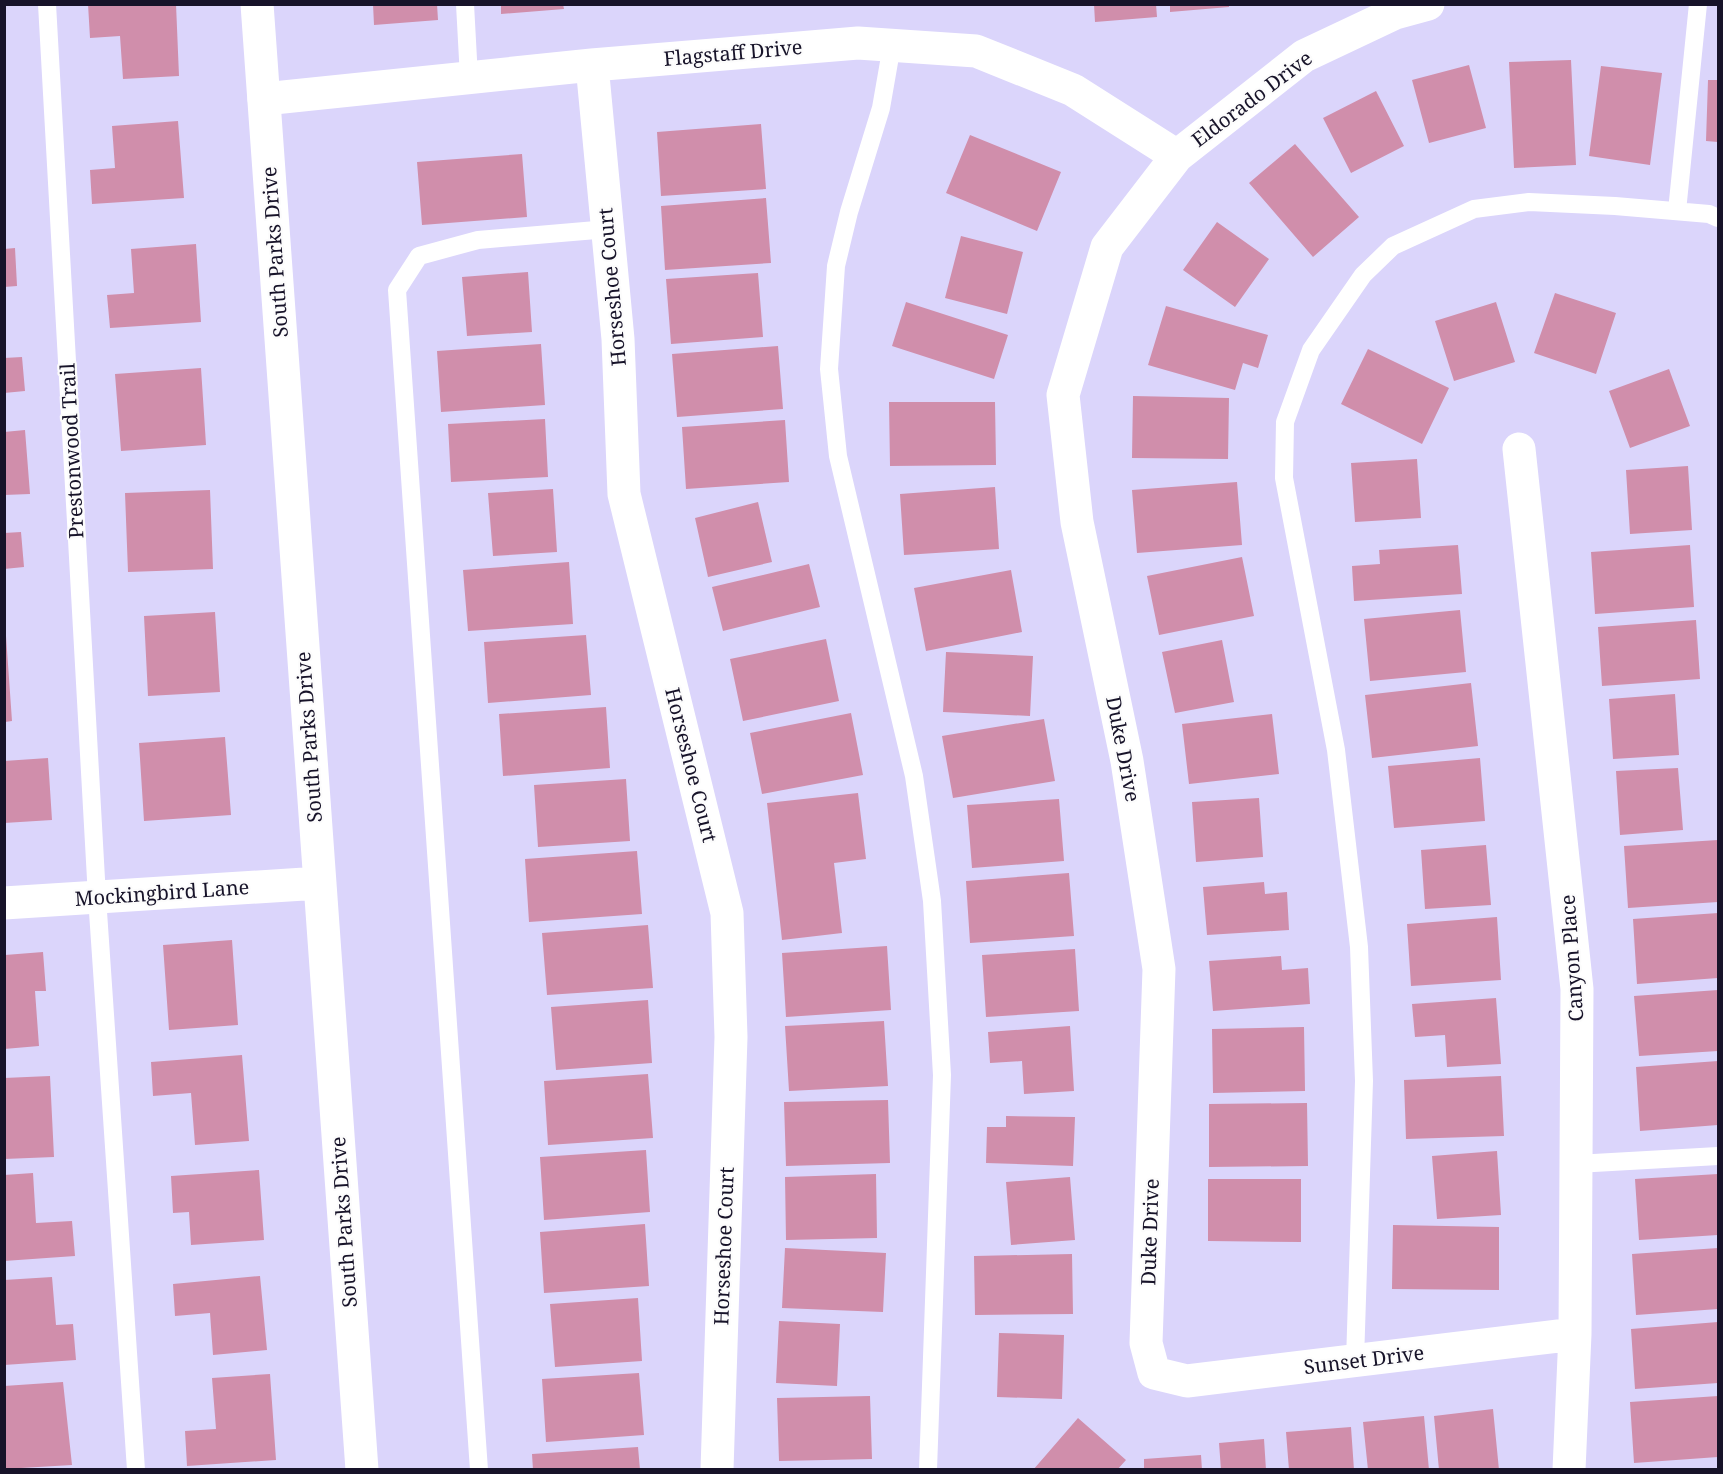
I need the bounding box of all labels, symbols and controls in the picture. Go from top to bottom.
street label: Flagstaff Drive [662,33,804,72]
street label: Eldorado Drive [1186,44,1317,153]
street label: South Parks Drive [255,166,294,338]
street label: Horseshoe Court [591,207,632,367]
street label: Prestonwood Trail [53,363,90,539]
street label: South Parks Drive [289,651,328,823]
street label: Horseshoe Court [659,685,724,845]
street label: Duke Drive [1100,694,1147,804]
street label: Mockingbird Lane [74,873,250,912]
street label: Canyon Place [1554,894,1589,1022]
street label: South Parks Drive [324,1136,363,1308]
street label: Horseshoe Court [707,1166,740,1326]
street label: Duke Drive [1134,1178,1165,1286]
street label: Sunset Drive [1302,1339,1426,1380]

